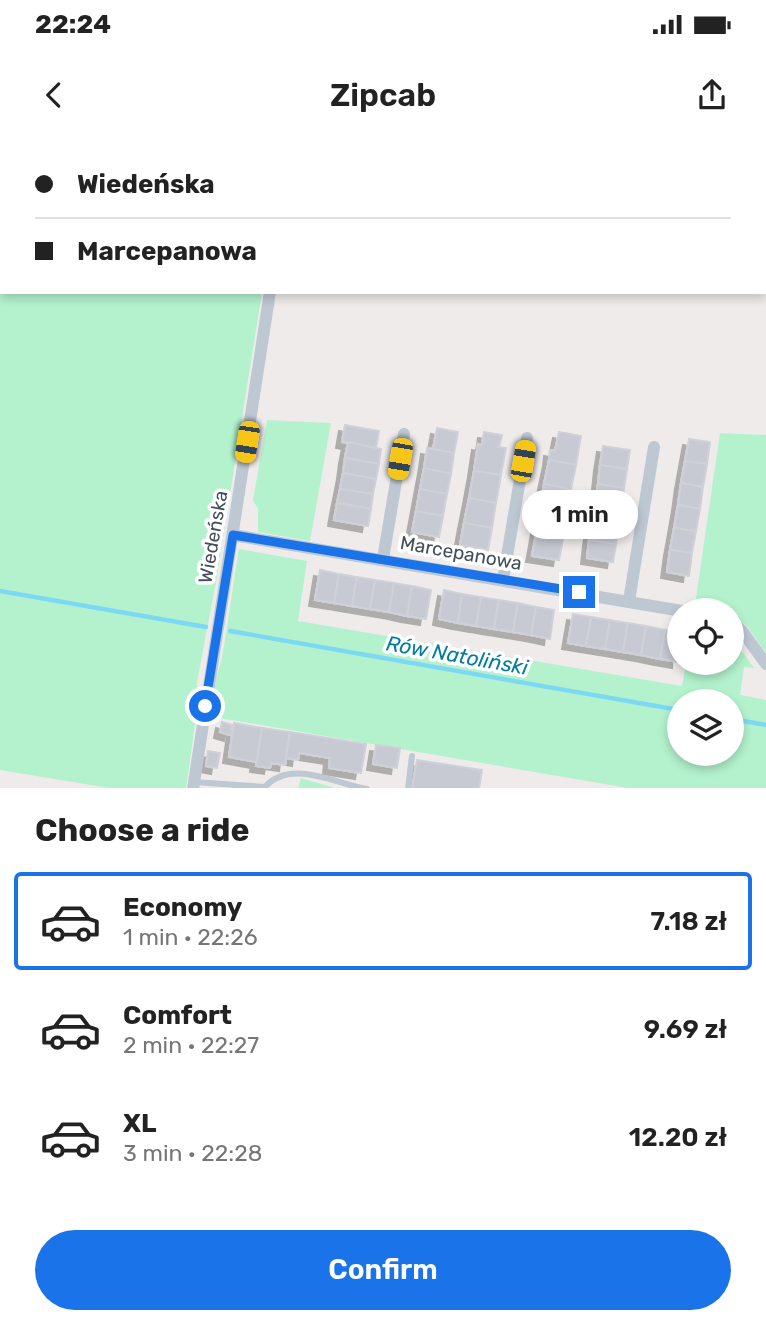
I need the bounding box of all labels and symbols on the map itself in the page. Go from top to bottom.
car [234,420,261,464]
car [387,436,414,482]
car [510,438,537,484]
street label: Wiedeńska [194,489,232,585]
callout: 1 min [521,490,637,540]
street label: Marcepanowa [398,531,524,575]
route end [563,576,595,608]
water label: Rów Natoliński [384,630,531,680]
route start [189,690,221,722]

